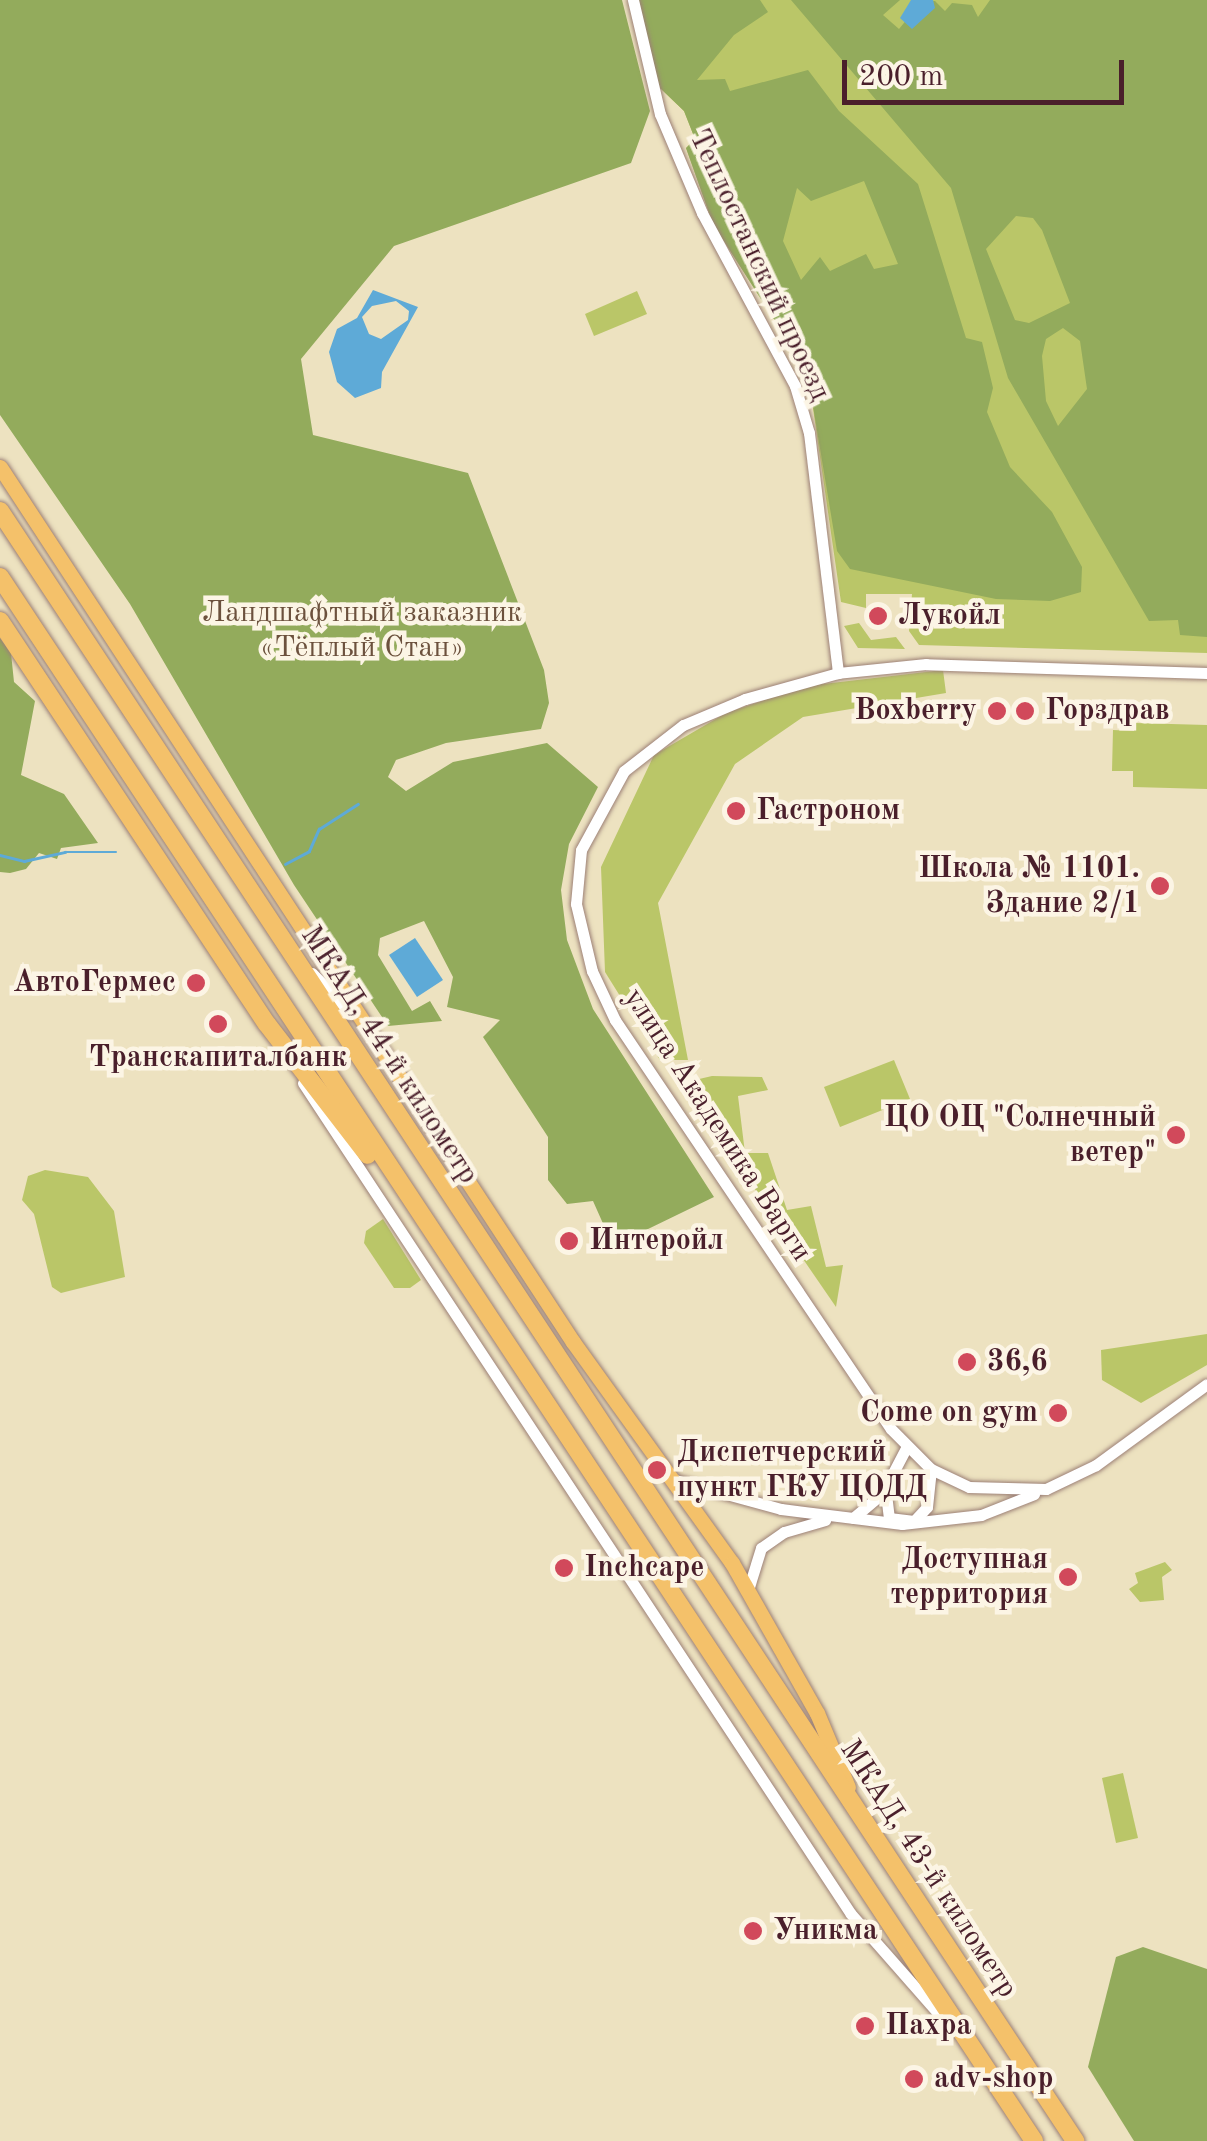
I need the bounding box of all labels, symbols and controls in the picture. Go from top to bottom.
scale bar [847,40,1130,102]
text: 200 m [859,62,943,92]
street label: Теплостанский проезд [680,124,838,406]
park label: Ландшафтный заказник «Тёплый Стан» [202,595,522,666]
place label: Лукойл [898,598,1001,634]
marker: Лукойл [867,605,889,627]
place label: Boxberry [854,693,977,729]
place label: Горздрав [1045,693,1170,729]
marker: Boxberry [986,700,1008,722]
marker: Горздрав [1014,700,1036,722]
place label: Гастроном [756,793,900,829]
marker: Гастроном [725,800,747,822]
place label: Школа № 1101. Здание 2/1 [918,851,1140,922]
marker: Школа № 1101. Здание 2/1 [1149,875,1171,897]
street label: МКАД, 44-й километр [292,919,486,1191]
place label: АвтоГермес [13,965,176,1001]
marker: АвтоГермес [185,972,207,994]
street label: улица Академика Варги [615,982,819,1268]
marker: Транскапиталбанк [207,1013,229,1035]
place label: Транскапиталбанк [89,1040,347,1076]
place label: ЦО ОЦ "Солнечный ветер" [884,1100,1156,1170]
marker: ЦО ОЦ "Солнечный ветер" [1165,1124,1187,1146]
place label: Интеройл [589,1223,724,1259]
marker: Интеройл [558,1230,580,1252]
place label: 36,6 [987,1344,1048,1380]
marker: 36,6 [956,1351,978,1373]
place label: Come on gym [860,1395,1038,1431]
marker: Come on gym [1047,1402,1069,1424]
place label: Диспетчерский пункт ГКУ ЦОДД [677,1435,927,1506]
marker: Диспетчерский пункт ГКУ ЦОДД [646,1459,668,1481]
place label: Доступная территория [890,1542,1048,1612]
place label: Inchcape [584,1550,704,1586]
marker: Inchcape [553,1557,575,1579]
marker: Доступная территория [1057,1566,1079,1588]
street label: МКАД, 43-й километр [831,1733,1025,2005]
place label: Уникма [773,1913,878,1949]
marker: Уникма [742,1920,764,1942]
place label: Пахра [885,2008,972,2044]
marker: Пахра [854,2015,876,2037]
place label: adv-shop [934,2061,1054,2097]
marker: adv-shop [903,2068,925,2090]

